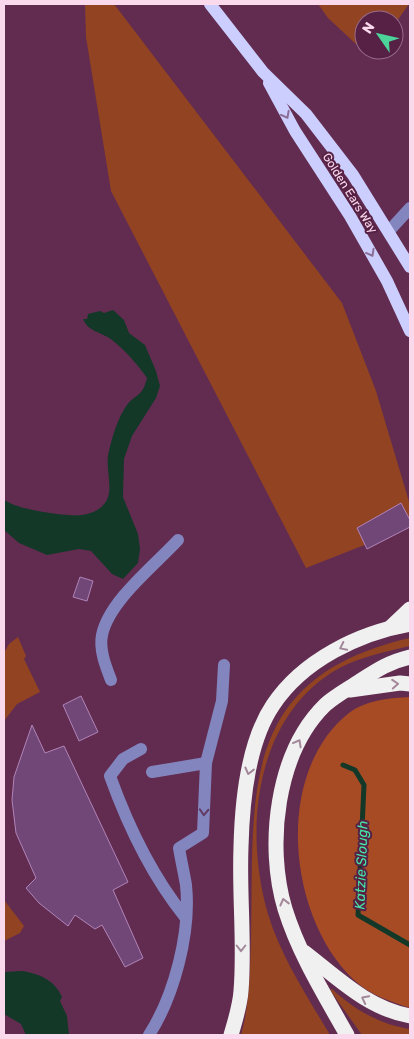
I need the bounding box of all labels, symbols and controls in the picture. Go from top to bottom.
north arrow [354,10,404,60]
text: N [359,19,379,37]
one-way arrow [280,110,290,119]
street label: Golden Ears Way [320,150,380,236]
one-way arrow [365,248,375,257]
one-way arrow [339,641,348,651]
one-way arrow [392,679,400,690]
one-way arrow [292,740,302,749]
one-way arrow [245,767,255,775]
one-way arrow [198,808,209,816]
water label: Katzie Slough [351,820,372,910]
one-way arrow [279,897,290,906]
one-way arrow [236,944,246,952]
one-way arrow [361,995,370,1005]

